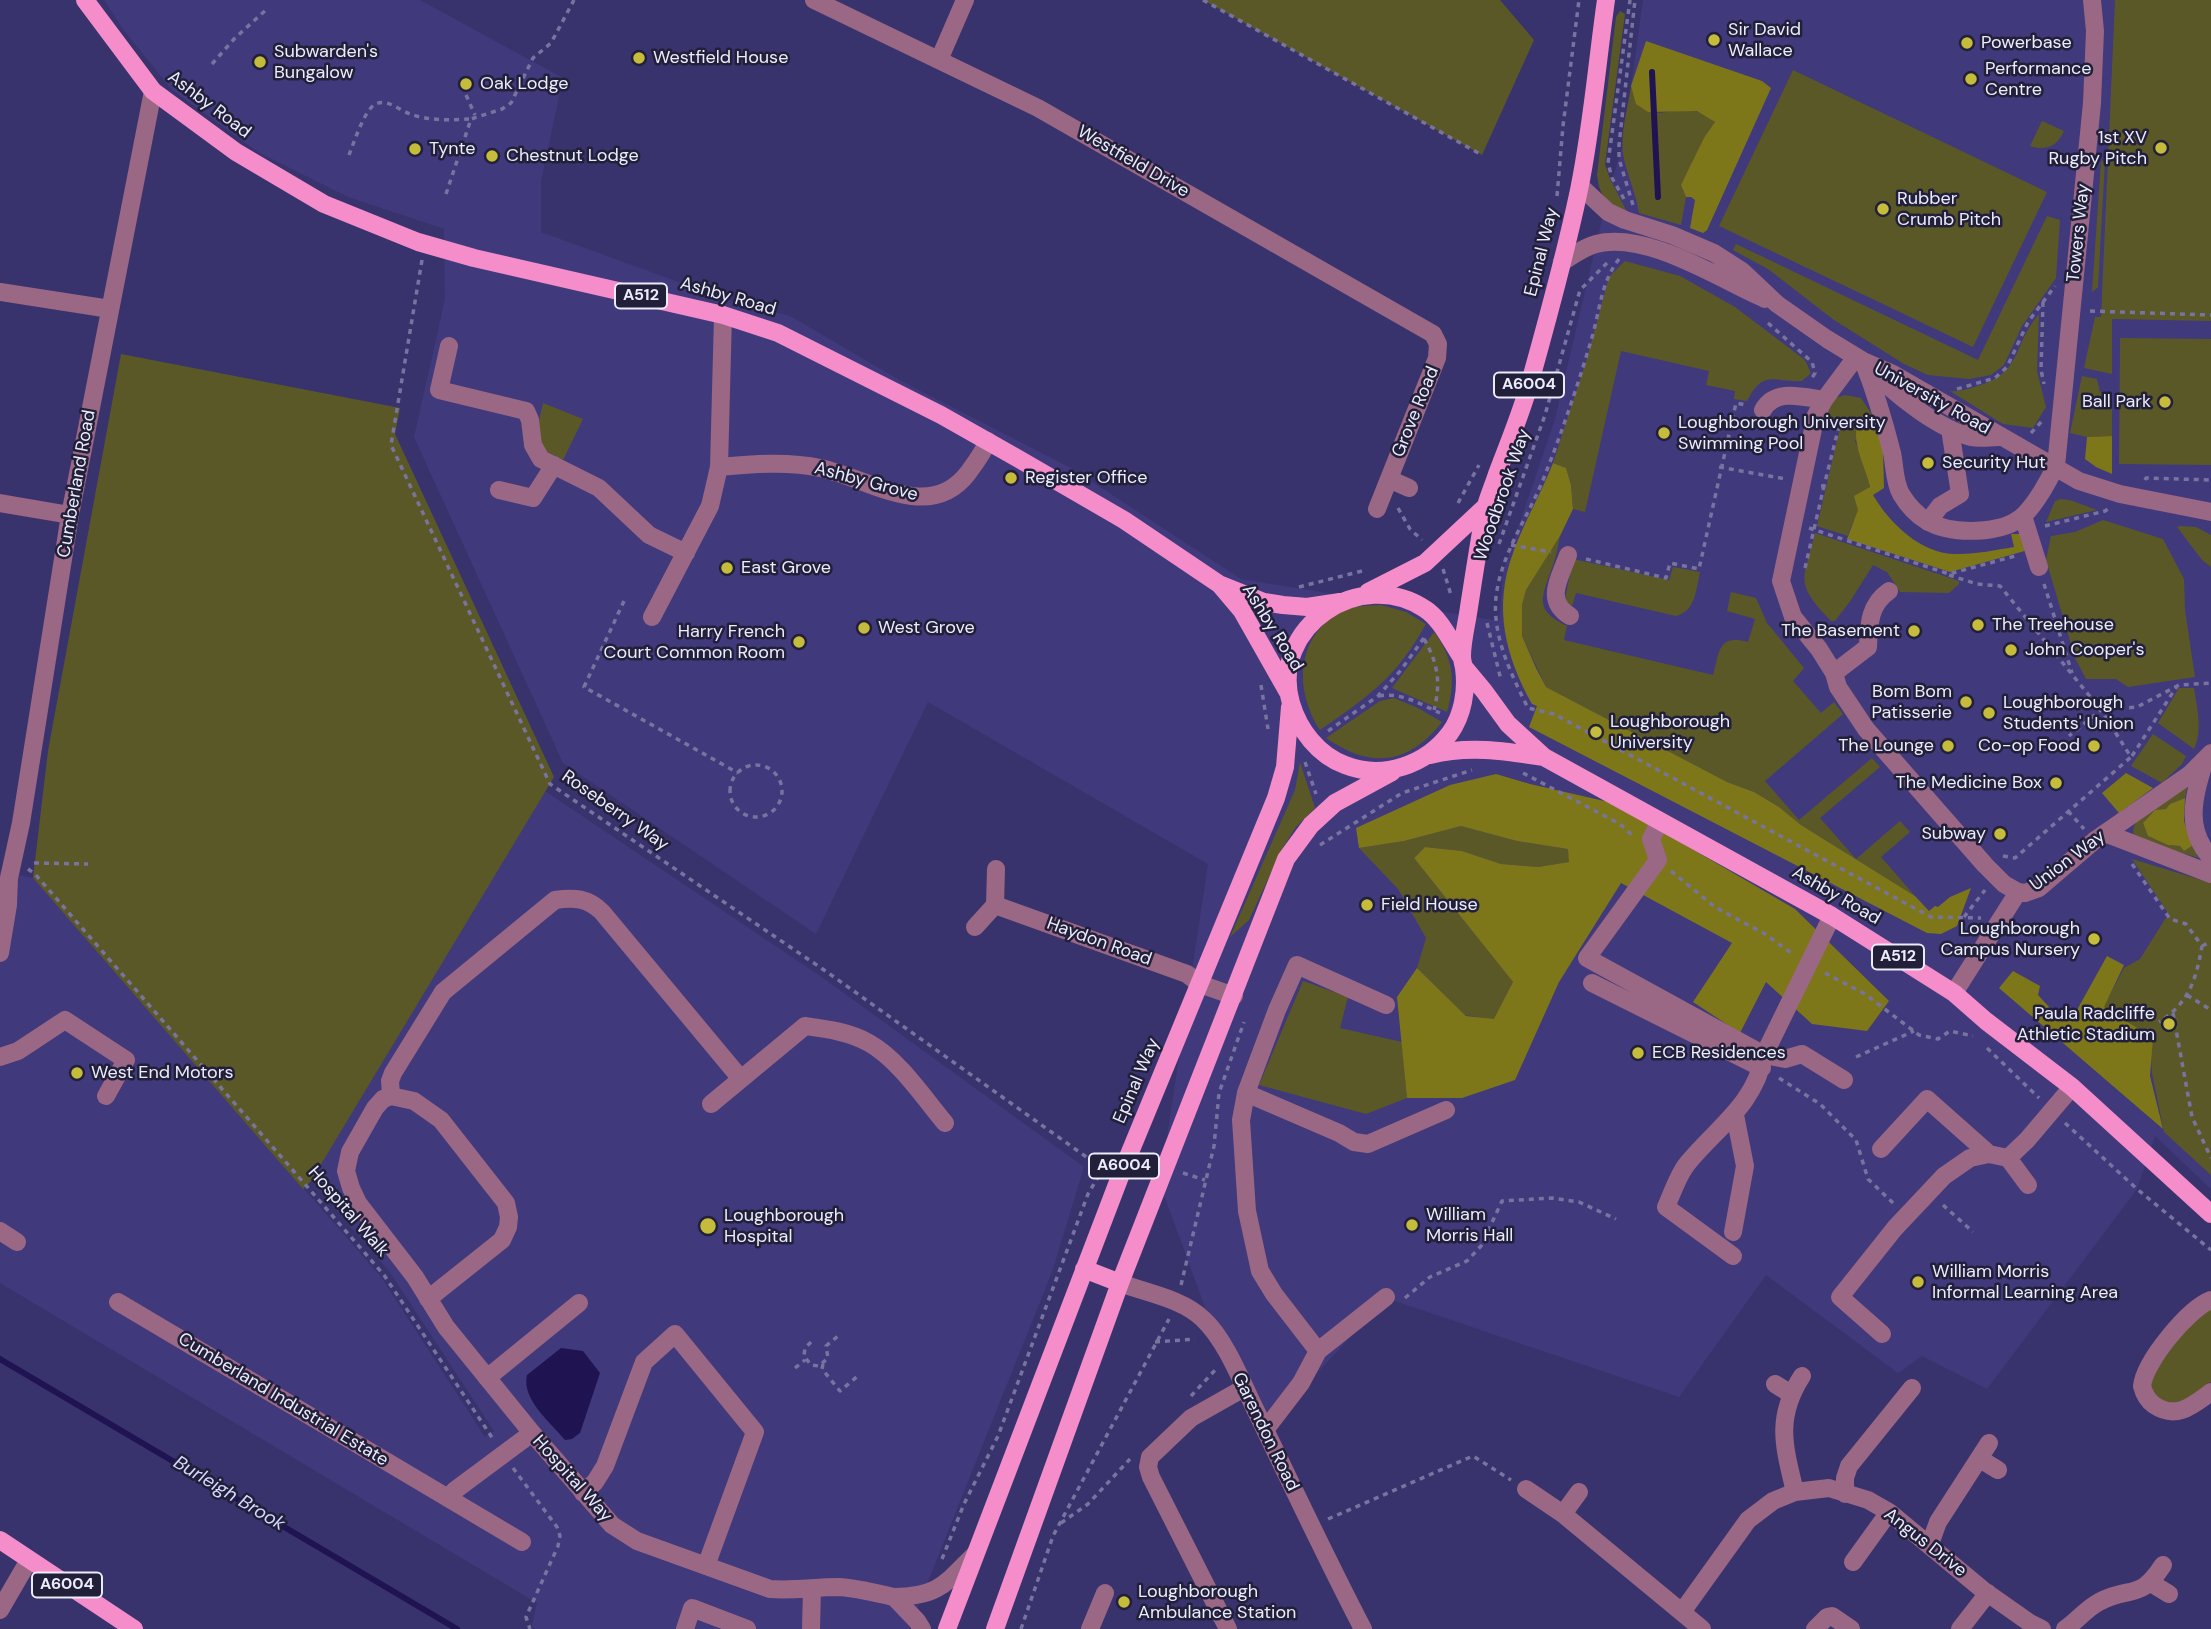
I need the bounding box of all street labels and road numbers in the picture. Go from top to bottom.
street label: Ashby Road [163,67,255,143]
street label: Westfield Drive [1073,121,1193,203]
street label: Towers Way [2063,183,2095,283]
street label: Epinal Way [1521,205,1563,299]
street label: Ashby Road [678,273,778,321]
road number: A512 [615,284,667,308]
street label: University Road [1870,358,1994,440]
street label: Grove Road [1388,363,1444,461]
road number: A6004 [1494,372,1564,398]
street label: Cumberland Road [53,408,101,560]
street label: Woodbrook Way [1470,426,1536,564]
street label: Ashby Grove [812,458,920,506]
street label: Ashby Road [1237,580,1307,676]
street label: Roseberry Way [557,766,673,856]
street label: Union Way [2026,826,2110,896]
street label: Ashby Road [1788,862,1884,930]
street label: Haydon Road [1044,913,1154,971]
road number: A512 [1872,945,1924,970]
street label: Epinal Way [1109,1035,1165,1127]
road number: A6004 [1089,1154,1159,1178]
street label: Hospital Walk [303,1162,393,1262]
street label: Cumberland Industrial Estate [174,1329,392,1471]
street label: Garendon Road [1227,1369,1303,1495]
street label: Hospital Way [527,1431,617,1527]
street label: Angus Drive [1879,1504,1971,1582]
road number: A6004 [32,1572,102,1597]

